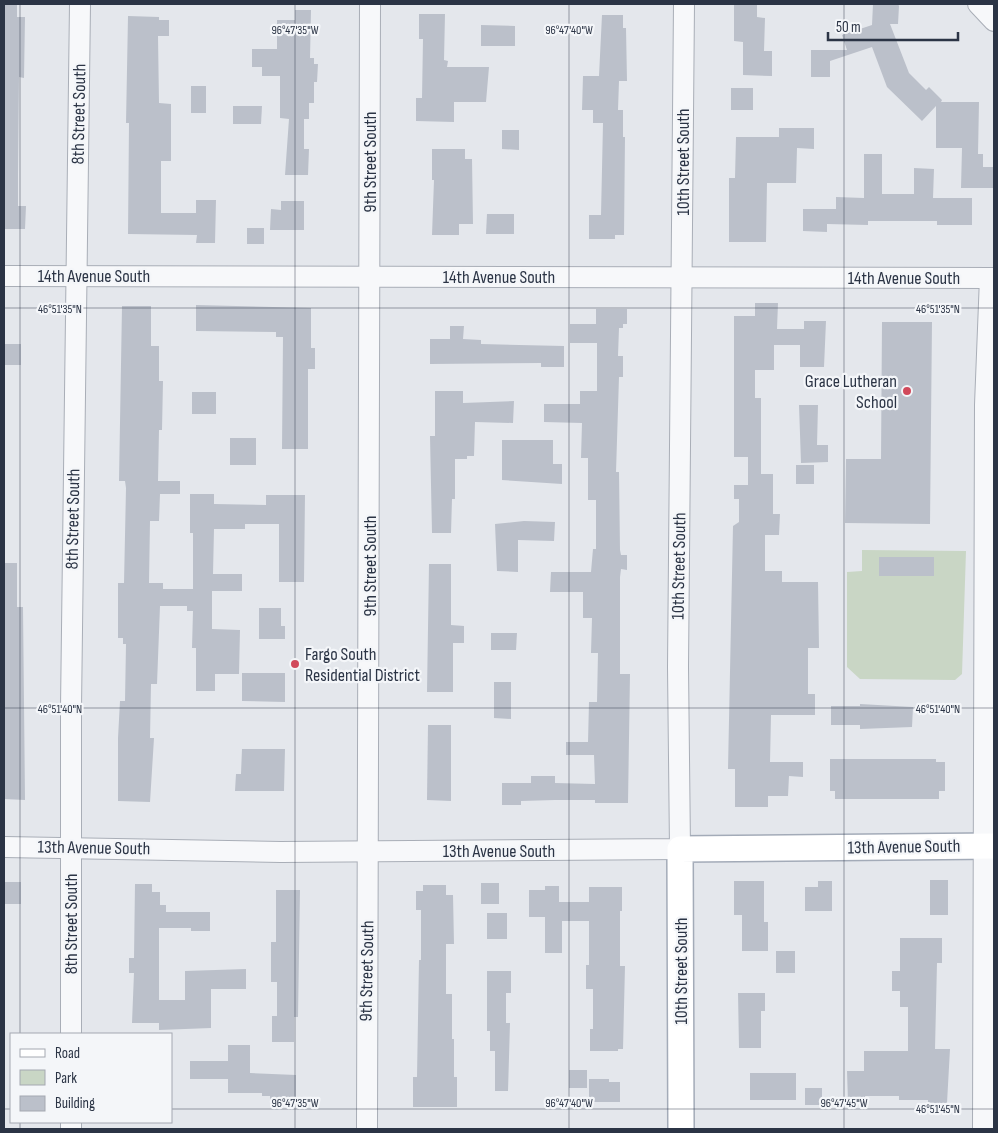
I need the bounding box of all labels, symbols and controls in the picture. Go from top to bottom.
scale bar [828,10,958,42]
text: 50 m [836,18,861,37]
text: 96°47'35"W [272,23,319,38]
text: 96°47'40"W [545,23,593,38]
street label: 8th Street South [68,63,90,165]
street label: 10th Street South [673,108,694,216]
street label: 9th Street South [360,112,381,212]
street label: 14th Avenue South [38,266,150,287]
street label: 14th Avenue South [443,267,555,288]
street label: 14th Avenue South [848,268,960,289]
text: 46°51'35"N [38,302,82,317]
text: 46°51'35"N [916,302,960,317]
place label: Grace Lutheran School [805,371,897,413]
marker: Grace Lutheran School [901,385,913,397]
street label: 8th Street South [62,468,84,570]
street label: 10th Street South [668,512,690,620]
street label: 9th Street South [360,516,381,616]
place label: Fargo South Residential District [305,644,420,686]
marker: Fargo South Residential District [289,658,301,670]
text: 46°51'40"N [38,702,82,717]
text: 46°51'40"N [916,702,960,717]
street label: 13th Avenue South [847,836,961,858]
street label: 13th Avenue South [37,837,151,859]
street label: 13th Avenue South [443,841,555,862]
street label: 8th Street South [61,874,82,974]
street label: 10th Street South [671,917,692,1025]
street label: 9th Street South [356,920,378,1022]
legend [10,1033,172,1123]
text: Road [55,1044,80,1063]
text: Park [55,1069,77,1088]
text: Building [55,1094,95,1113]
text: 96°47'35"W [272,1096,319,1111]
text: 96°47'40"W [545,1096,593,1111]
text: 96°47'45"W [820,1096,868,1111]
text: 46°51'45"N [916,1102,960,1117]

